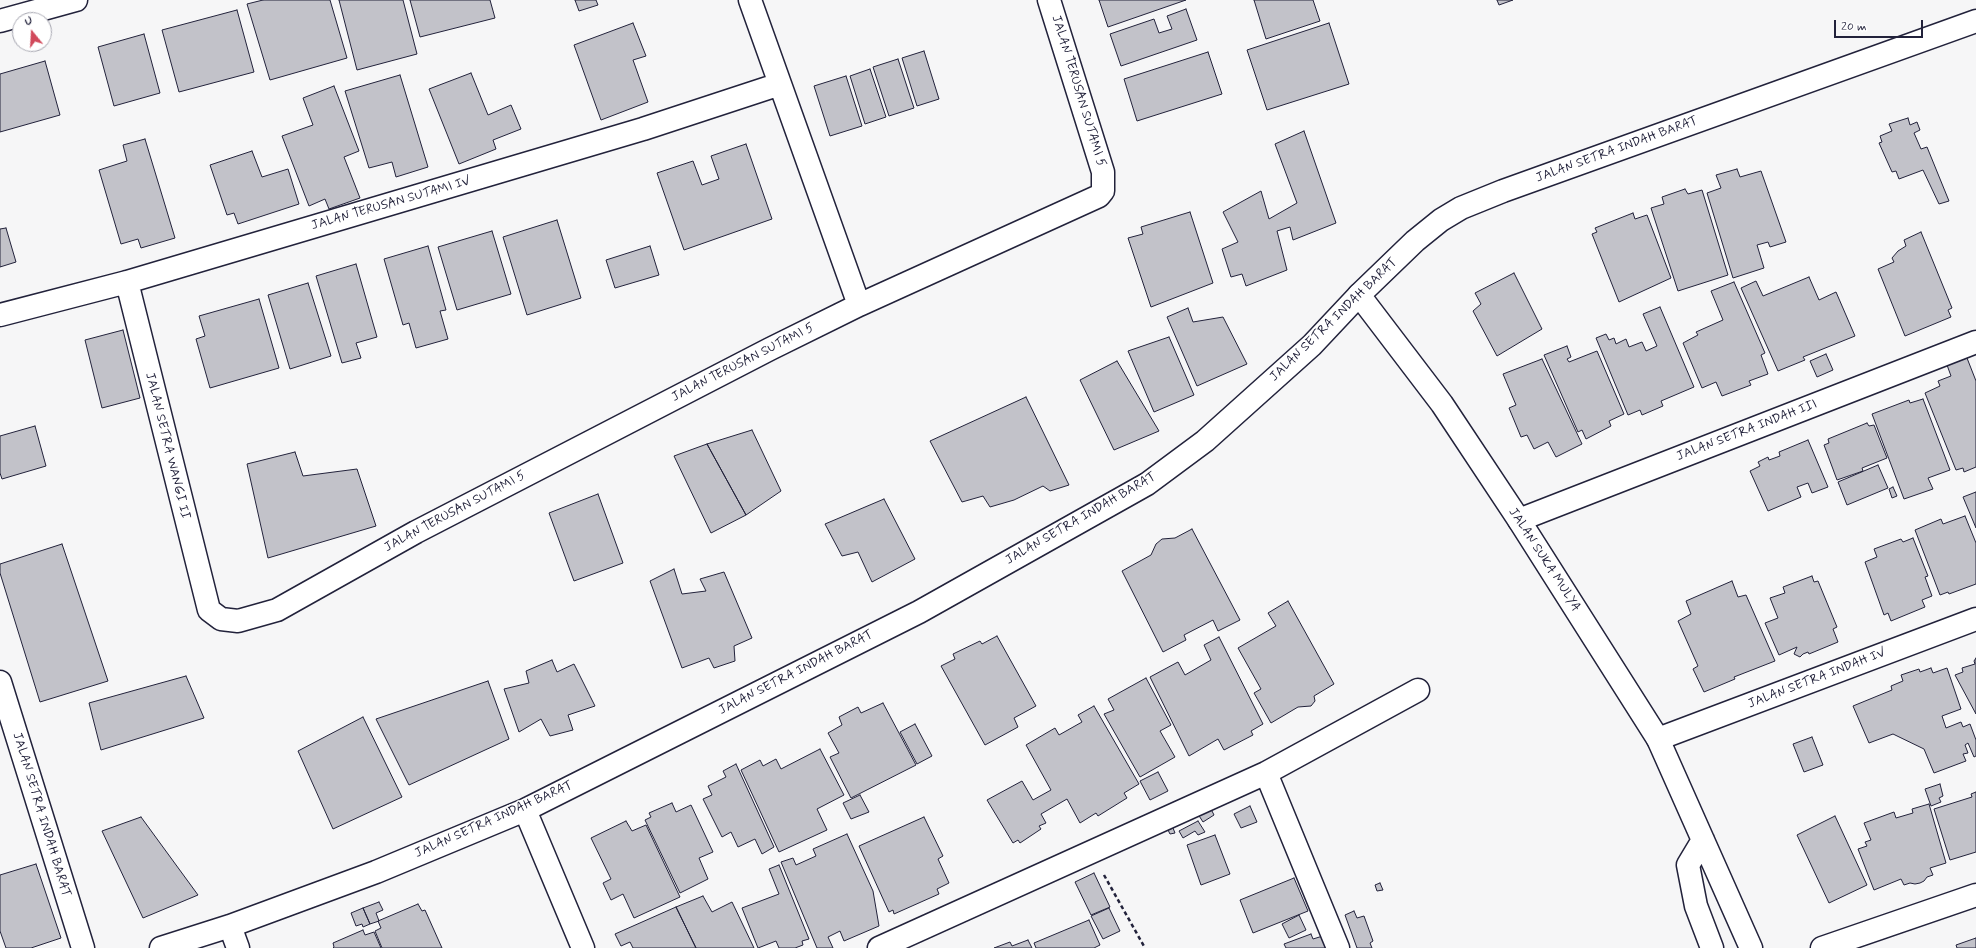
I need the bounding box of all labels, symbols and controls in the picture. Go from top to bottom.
north arrow [12,12,52,52]
scale bar [1836,12,1925,38]
street label: JALAN TERUSAN SUTAMI 5 [1048,13,1108,169]
text: U [23,14,34,29]
text: 20 m [1841,19,1867,35]
street label: JALAN SETRA INDAH BARAT [1534,113,1700,187]
street label: JALAN TERUSAN SUTAMI IV [310,174,472,234]
street label: JALAN SETRA INDAH BARAT [1267,255,1401,385]
street label: JALAN TERUSAN SUTAMI 5 [669,320,817,406]
street label: JALAN SETRA WANGI II [141,371,193,521]
street label: JALAN SETRA INDAH III [1675,397,1819,465]
street label: JALAN TERUSAN SUTAMI 5 [382,468,528,556]
street label: JALAN SETRA INDAH BARAT [1003,469,1159,569]
street label: JALAN SUKA MULYA [1505,505,1583,615]
street label: JALAN SETRA INDAH BARAT [716,627,876,719]
street label: JALAN SETRA INDAH IV [1746,646,1888,712]
street label: JALAN SETRA INDAH BARAT [8,731,74,899]
street label: JALAN SETRA INDAH BARAT [413,778,575,862]

